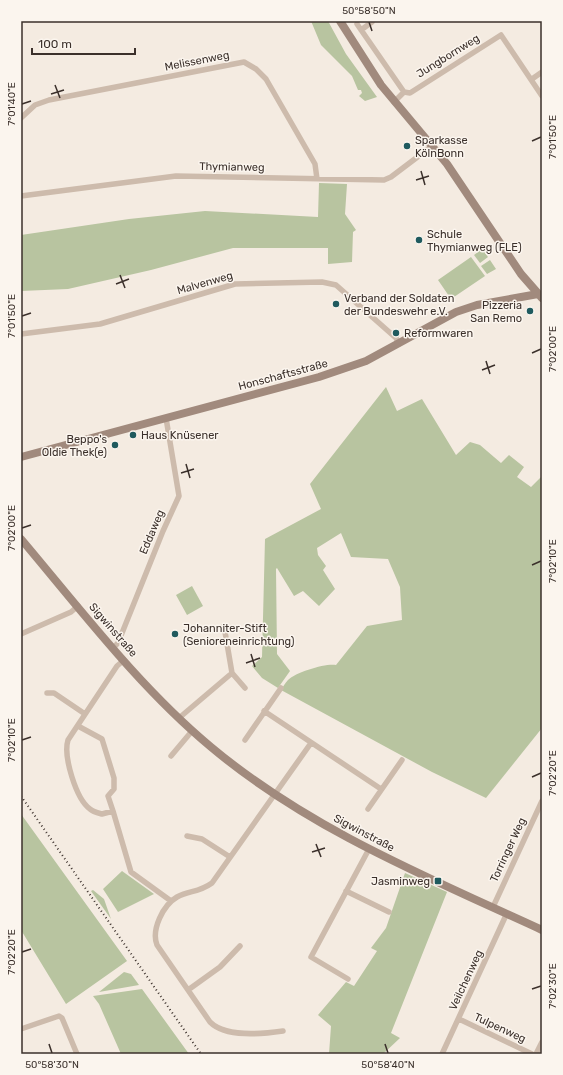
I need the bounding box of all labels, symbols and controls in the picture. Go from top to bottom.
text: 50°58'50"N [342,5,396,17]
scale bar [32,30,135,56]
street label: Jungbornweg [414,31,482,81]
text: 100 m [38,37,72,51]
street label: Melissenweg [164,48,230,74]
text: 7°01'40"E [6,82,18,126]
text: 7°01'50"E [547,115,559,159]
place label: Sparkasse KölnBonn [415,134,468,160]
marker: Sparkasse KölnBonn [402,141,412,151]
street label: Thymianweg [199,160,265,174]
place label: Schule Thymianweg (FLE) [427,228,522,254]
marker: Schule Thymianweg (FLE) [414,235,424,245]
street label: Malvenweg [176,269,234,297]
place label: Verband der Soldaten der Bundeswehr e.V. [344,292,454,318]
text: 7°01'50"E [6,294,18,338]
marker: Verband der Soldaten der Bundeswehr e.V. [331,299,341,309]
place label: Pizzeria San Remo [470,299,522,325]
marker: Pizzeria San Remo [525,306,535,316]
text: 7°02'00"E [547,326,559,372]
place label: Reformwaren [404,327,473,340]
marker: Reformwaren [391,328,401,338]
street label: Honschaftsstraße [237,357,329,393]
place label: Haus Knüsener [141,429,219,442]
marker: Haus Knüsener [128,430,138,440]
place label: Beppo's Oldie Thek(e) [42,433,107,459]
marker: Beppo's Oldie Thek(e) [110,440,120,450]
text: 7°02'00"E [6,505,18,551]
street label: Eddaweg [137,508,167,556]
text: 7°02'10"E [547,539,559,583]
street label: Sigwinstraße [86,600,140,660]
place label: Johanniter-Stift (Senioreneinrichtung) [183,622,295,648]
marker: Johanniter-Stift (Senioreneinrichtung) [170,629,180,639]
text: 7°02'10"E [6,718,18,762]
text: 7°02'20"E [547,750,559,796]
street label: Sigwinstraße [331,812,397,854]
street label: Torringer Weg [487,816,529,884]
place label: Jasminweg [371,875,430,888]
marker: Jasminweg [433,876,443,886]
text: 7°02'20"E [6,929,18,975]
street label: Veilchenweg [446,948,486,1012]
text: 7°02'30"E [547,963,559,1009]
street label: Tulpenweg [472,1010,528,1046]
text: 50°58'30"N [25,1059,79,1071]
text: 50°58'40"N [361,1059,415,1071]

